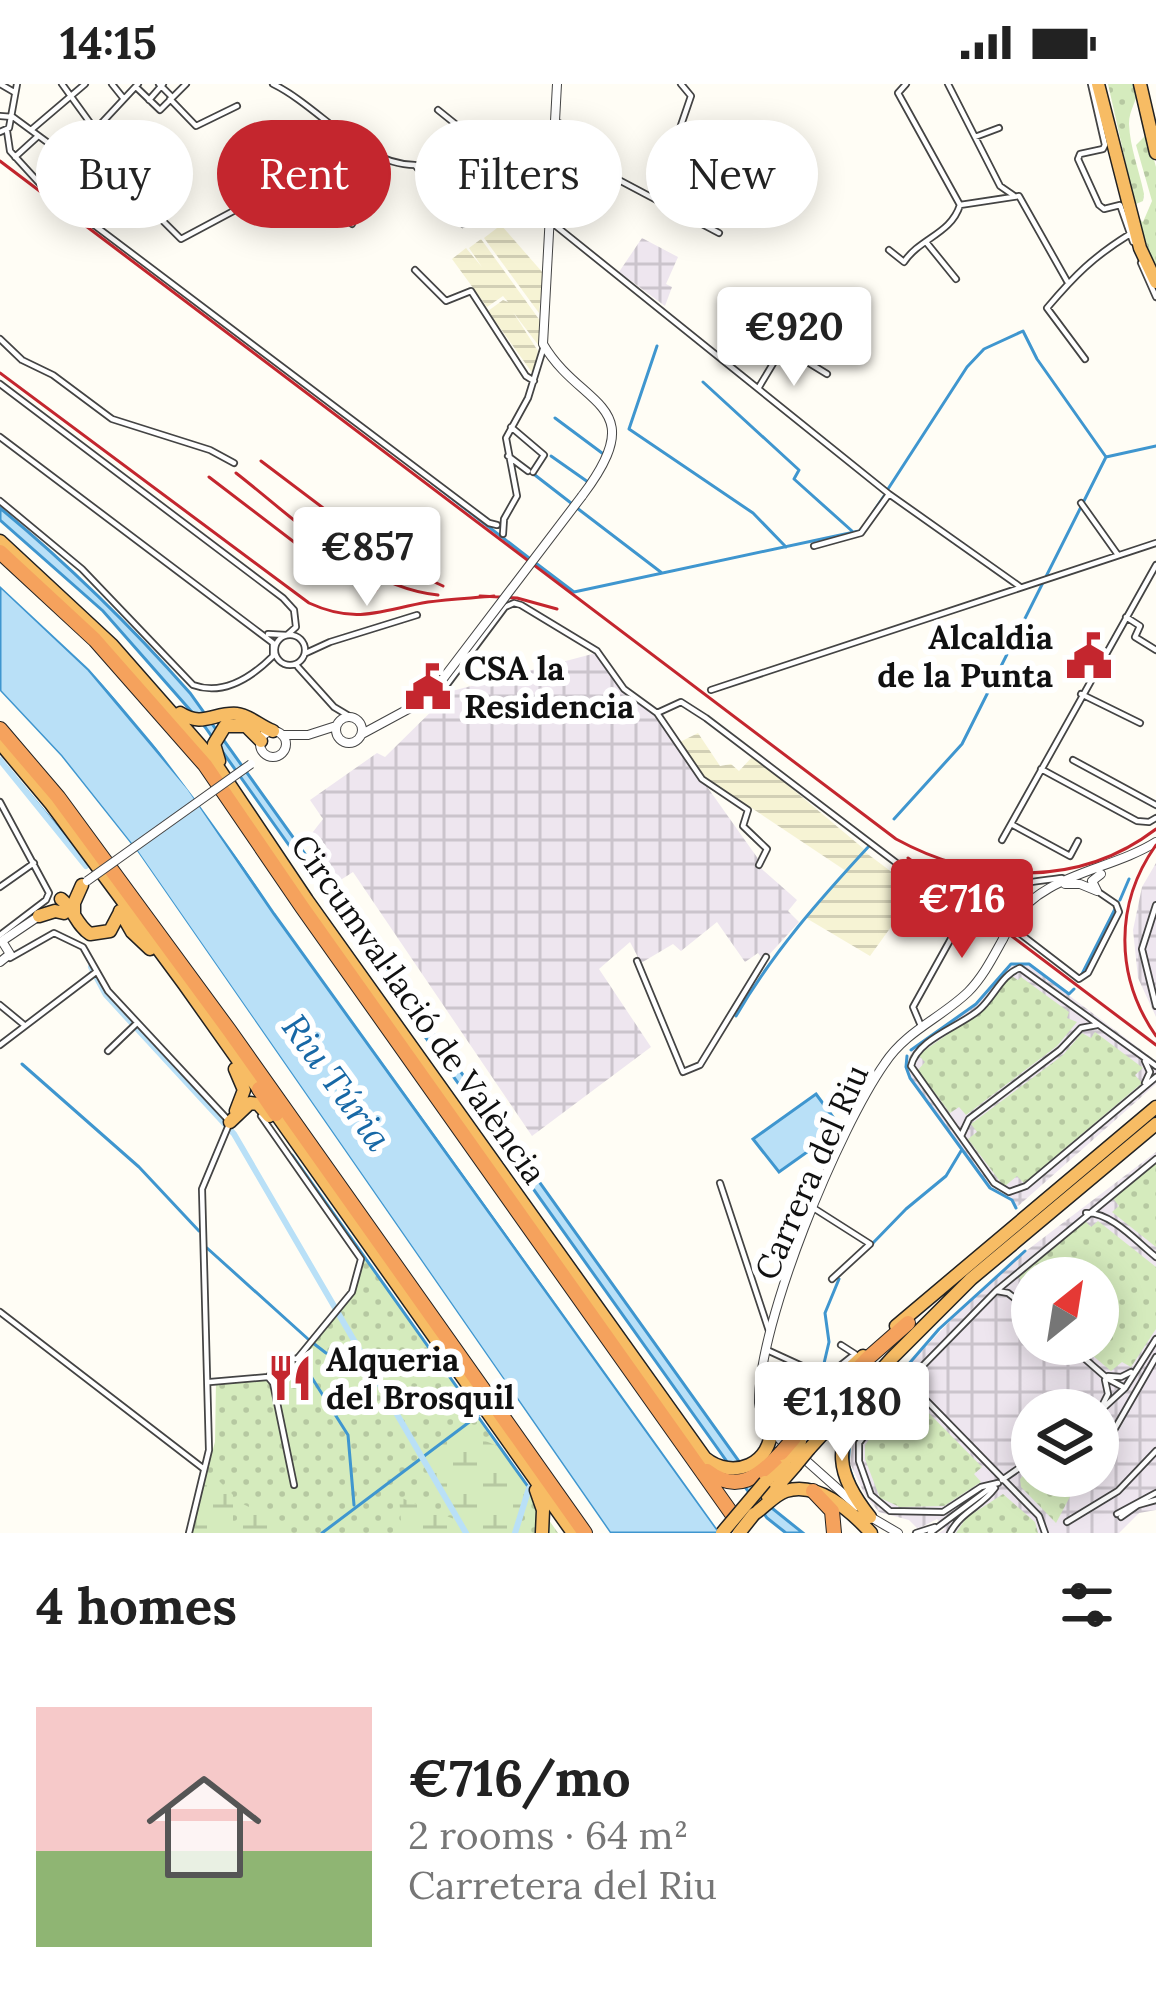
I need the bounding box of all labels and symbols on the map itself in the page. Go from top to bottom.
pin: €920 [723,287,865,389]
pin: €857 [296,507,438,609]
place label: Alcaldia de la Punta [877,616,1053,696]
public building icon: Alcaldia de la Punta [1064,631,1114,681]
place label: CSA la Residencia [464,647,634,727]
public building icon: CSA la Residencia [403,662,453,712]
street label: Circumval·lació de València [282,826,556,1192]
pin: €716 [891,859,1033,961]
water label: Riu Túria [272,1005,402,1159]
street label: Carrera del Riu [745,1058,877,1286]
north arrow [1011,1257,1119,1365]
place label: Alqueria del Brosquil [326,1338,515,1418]
restaurant icon: Alqueria del Brosquil [265,1353,315,1403]
pin: €1,180 [744,1362,940,1464]

